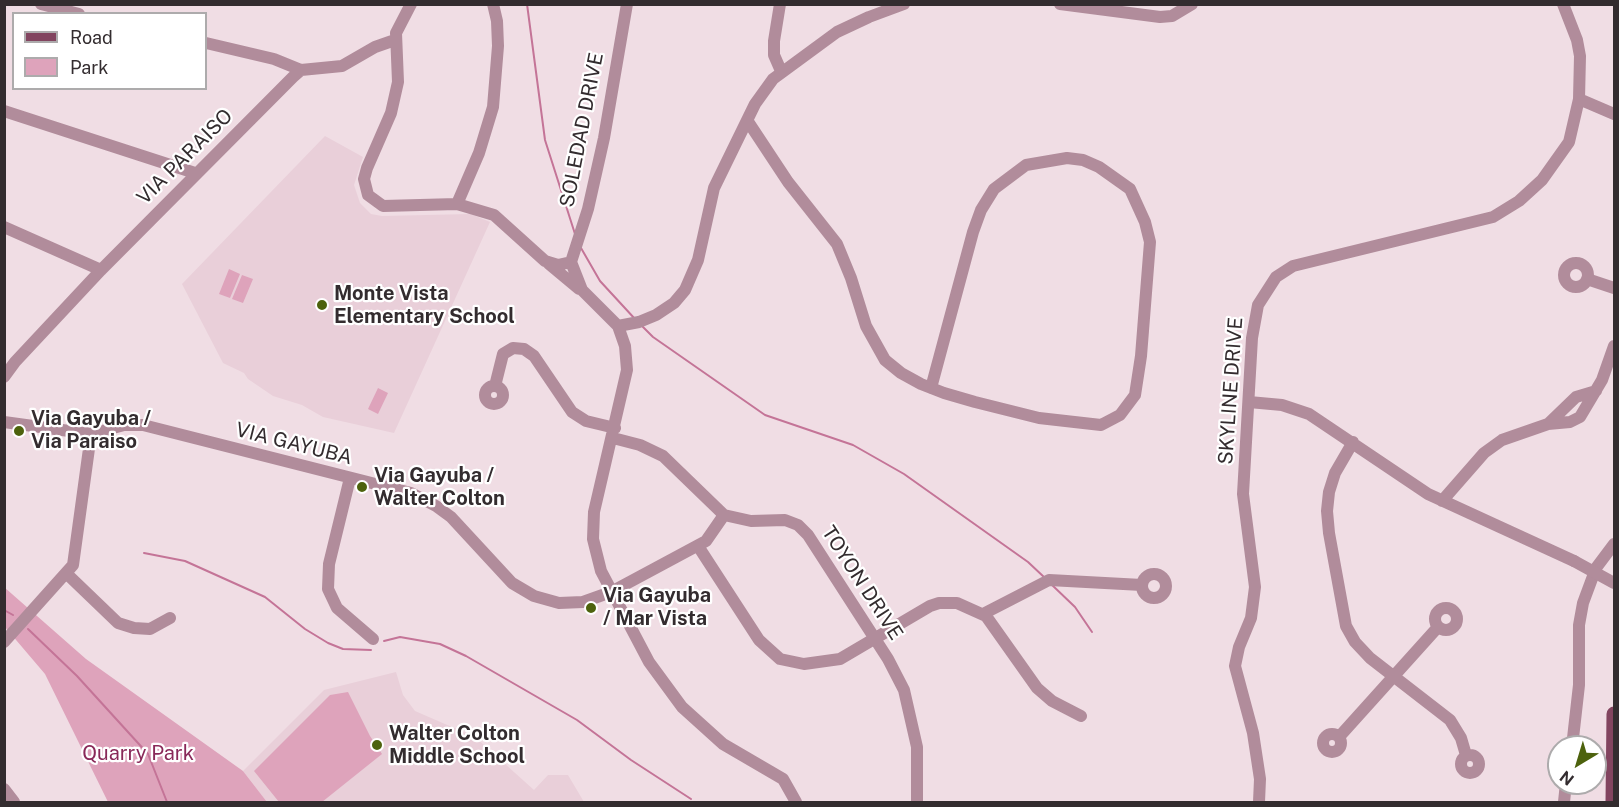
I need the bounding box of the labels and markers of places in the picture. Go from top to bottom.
place label: Monte Vista Elementary School [334,282,515,329]
marker: Monte Vista Elementary School [315,298,329,312]
place label: Via Gayuba / Via Paraiso [31,407,151,454]
marker: Via Gayuba / Via Paraiso [12,424,26,438]
place label: Via Gayuba / Walter Colton [374,464,505,511]
marker: Via Gayuba / Walter Colton [355,480,369,494]
place label: Via Gayuba / Mar Vista [603,584,711,631]
marker: Via Gayuba / Mar Vista [584,601,598,615]
place label: Walter Colton Middle School [389,722,525,769]
marker: Walter Colton Middle School [370,738,384,752]

